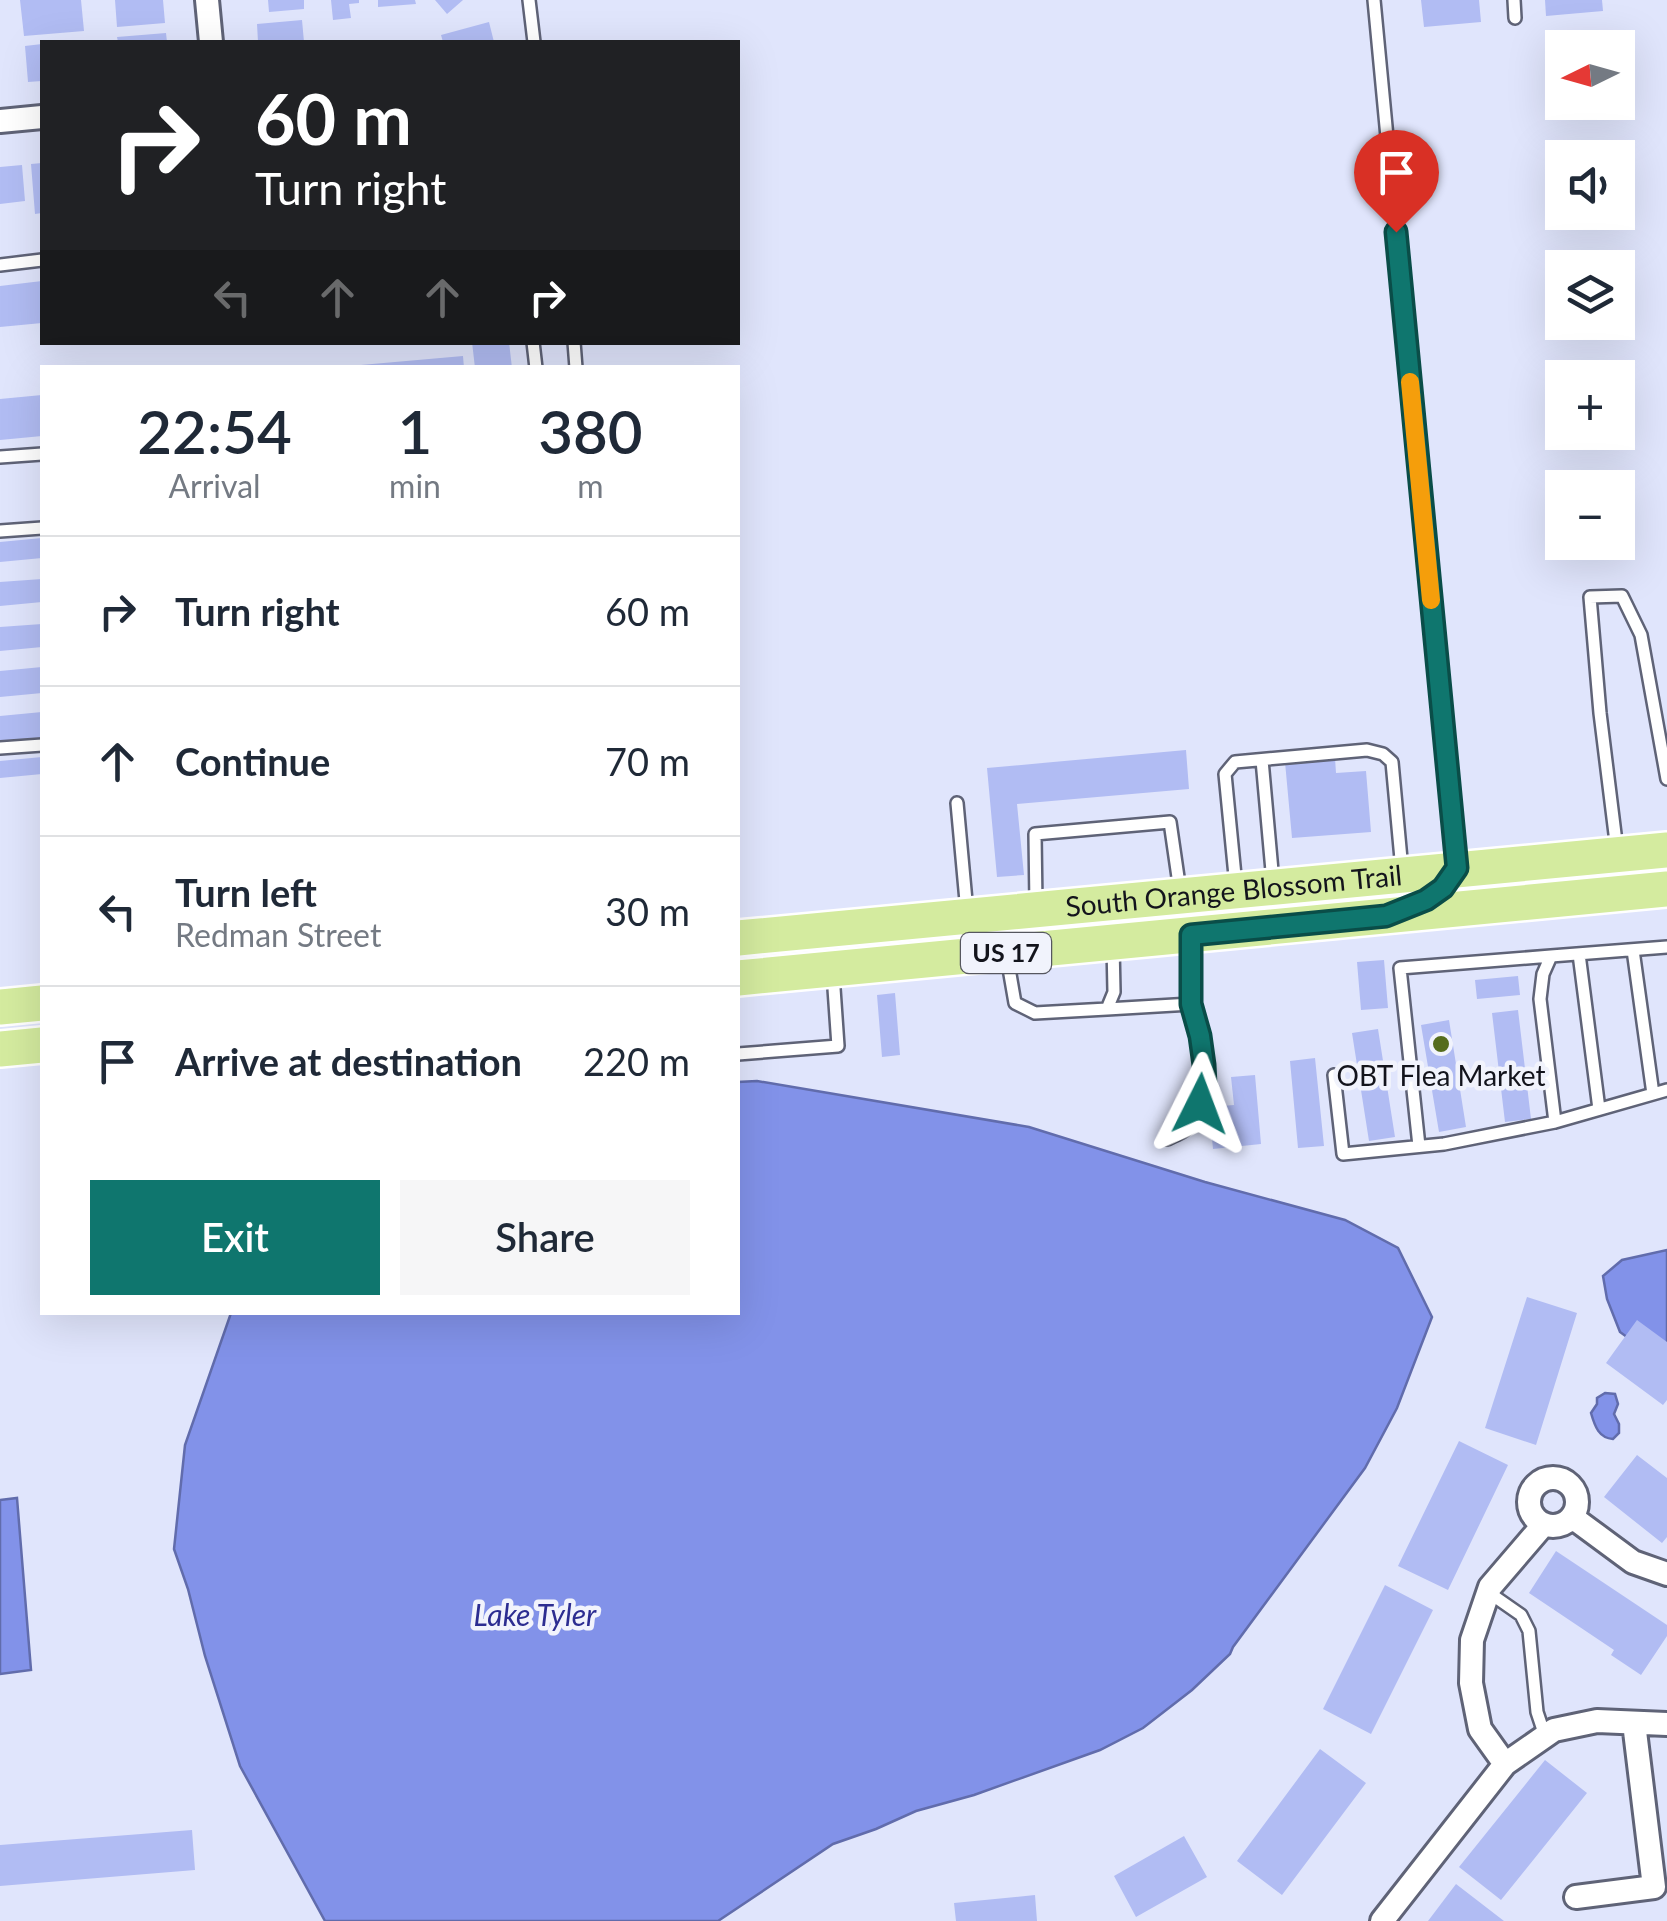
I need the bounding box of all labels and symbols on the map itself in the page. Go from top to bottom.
north arrow [1545,30,1635,120]
pin [1354,130,1439,233]
street label: South Orange Blossom Trail [1064,857,1404,923]
road number: US 17 [961,933,1051,973]
marker: OBT Flea Market [1430,1033,1452,1055]
position arrow [1148,1052,1252,1156]
place label: OBT Flea Market [1337,1058,1545,1092]
water label: Lake Tyler [474,1596,597,1632]

